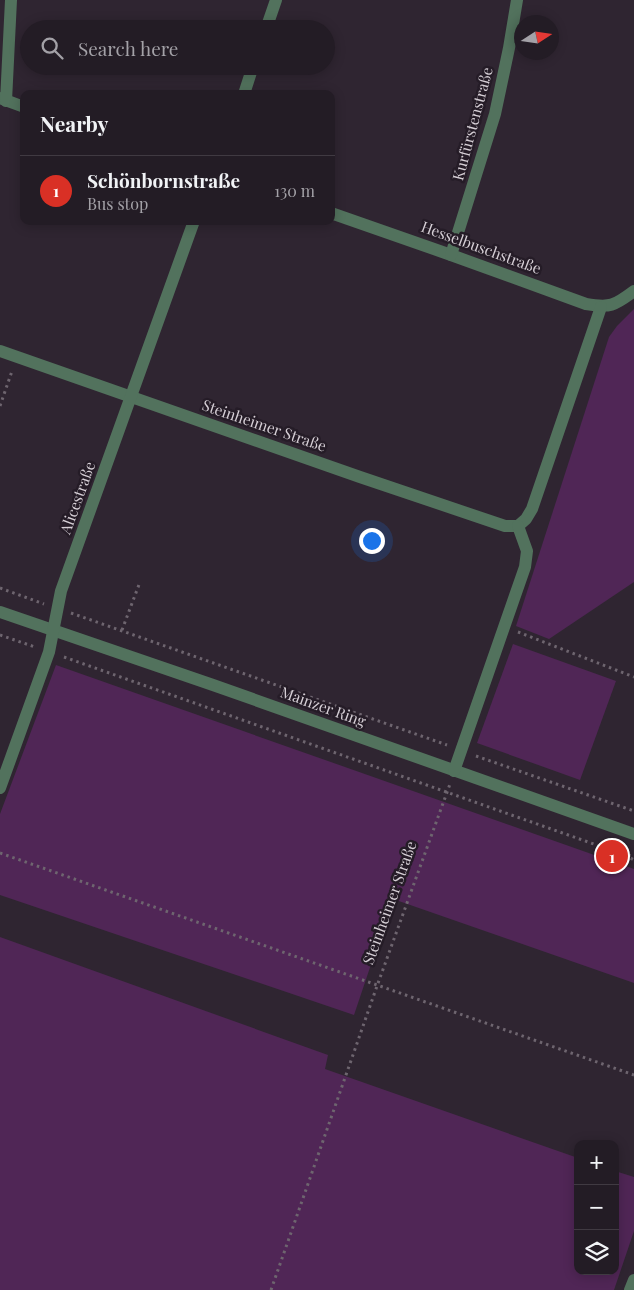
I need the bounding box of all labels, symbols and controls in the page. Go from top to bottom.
north arrow [514,15,559,60]
search box [20,20,335,75]
icon: search [38,34,66,62]
text: Search here [78,35,178,61]
street label: Kurfürstenstraße [447,65,497,183]
text: Nearby [40,109,109,137]
text: Schönbornstraße [87,167,240,193]
text: 1 [53,180,59,201]
text: 130 m [274,180,315,201]
text: Bus stop [87,193,148,214]
street label: Hesselbuschstraße [419,216,544,278]
street label: Steinheimer Straße [200,394,329,456]
street label: Alicestraße [54,459,99,538]
your location [359,528,385,554]
street label: Mainzer Ring [278,681,369,731]
pin: 1 [596,837,628,875]
street label: Steinheimer Straße [357,838,421,967]
map controls [574,1140,619,1275]
button: + [574,1140,619,1185]
button: − [574,1185,619,1230]
button: layers [574,1230,619,1275]

